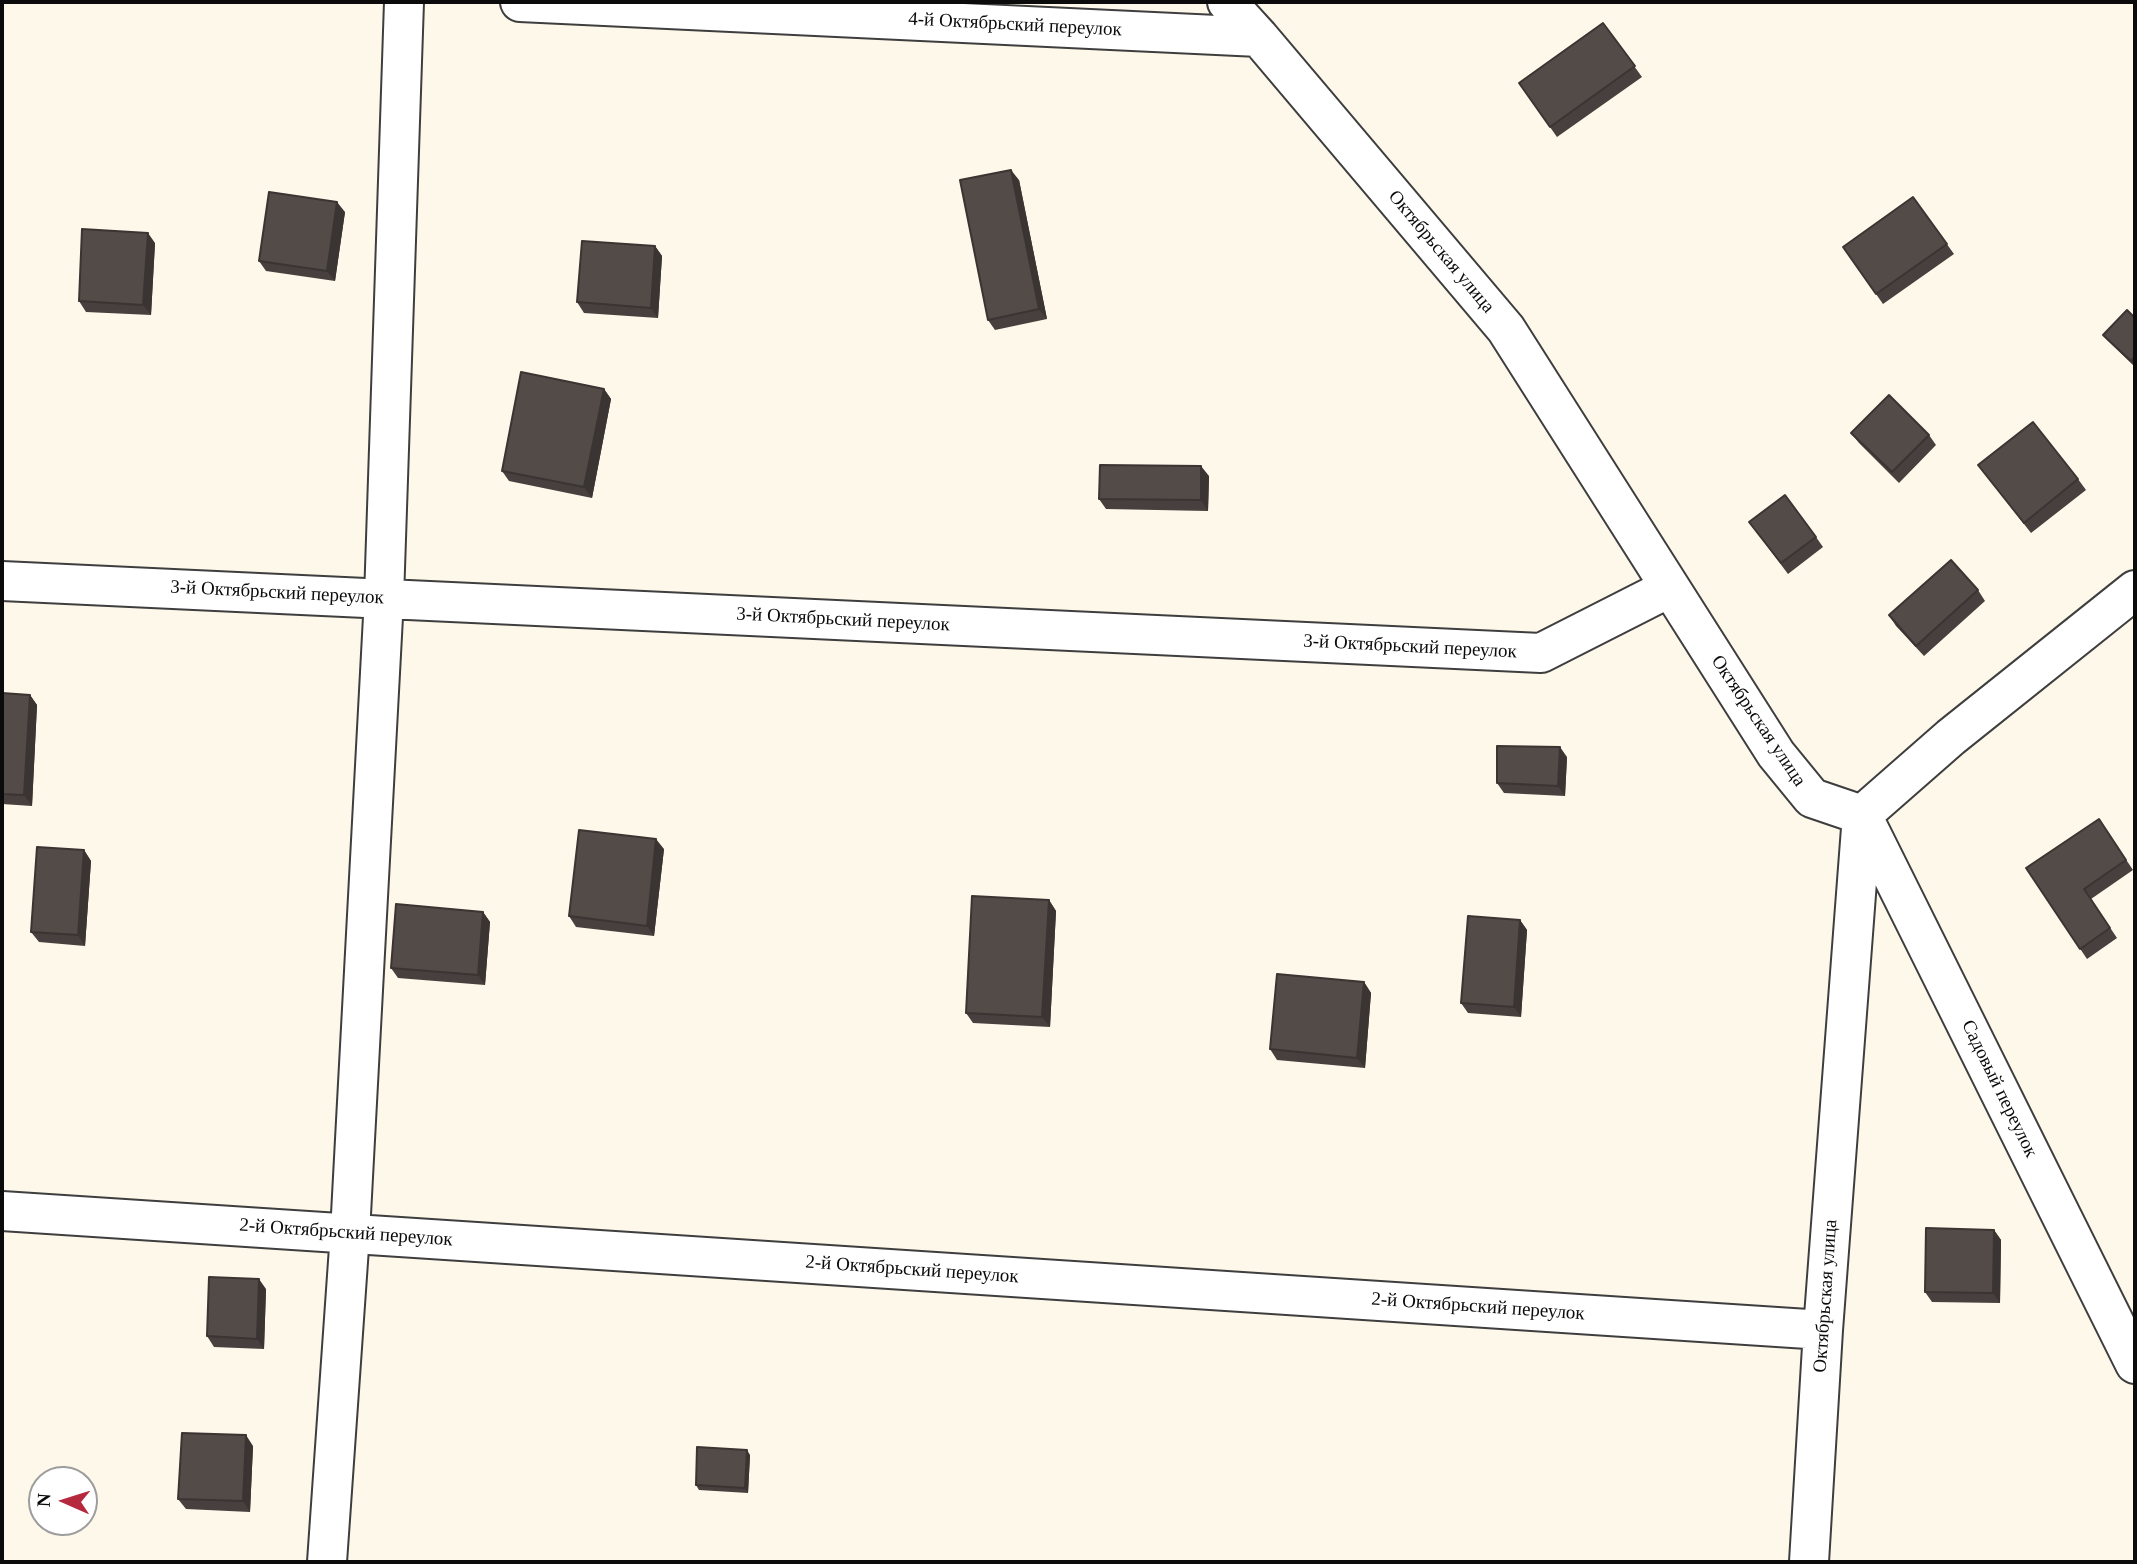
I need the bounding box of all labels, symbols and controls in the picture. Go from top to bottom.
street label: 4-й Октябрьский переулок [908,8,1122,42]
street label: Октябрьская улица [1383,186,1499,318]
street label: 3-й Октябрьский переулок [170,576,384,610]
street label: 3-й Октябрьский переулок [736,603,950,637]
street label: 3-й Октябрьский переулок [1303,630,1517,664]
street label: Октябрьская улица [1706,651,1810,791]
street label: Садовый переулок [1956,1017,2042,1161]
street label: 2-й Октябрьский переулок [239,1214,453,1252]
street label: Октябрьская улица [1809,1219,1843,1373]
street label: 2-й Октябрьский переулок [805,1251,1019,1289]
street label: 2-й Октябрьский переулок [1371,1288,1585,1326]
north arrow [28,1466,98,1536]
text: N [33,1493,54,1507]

